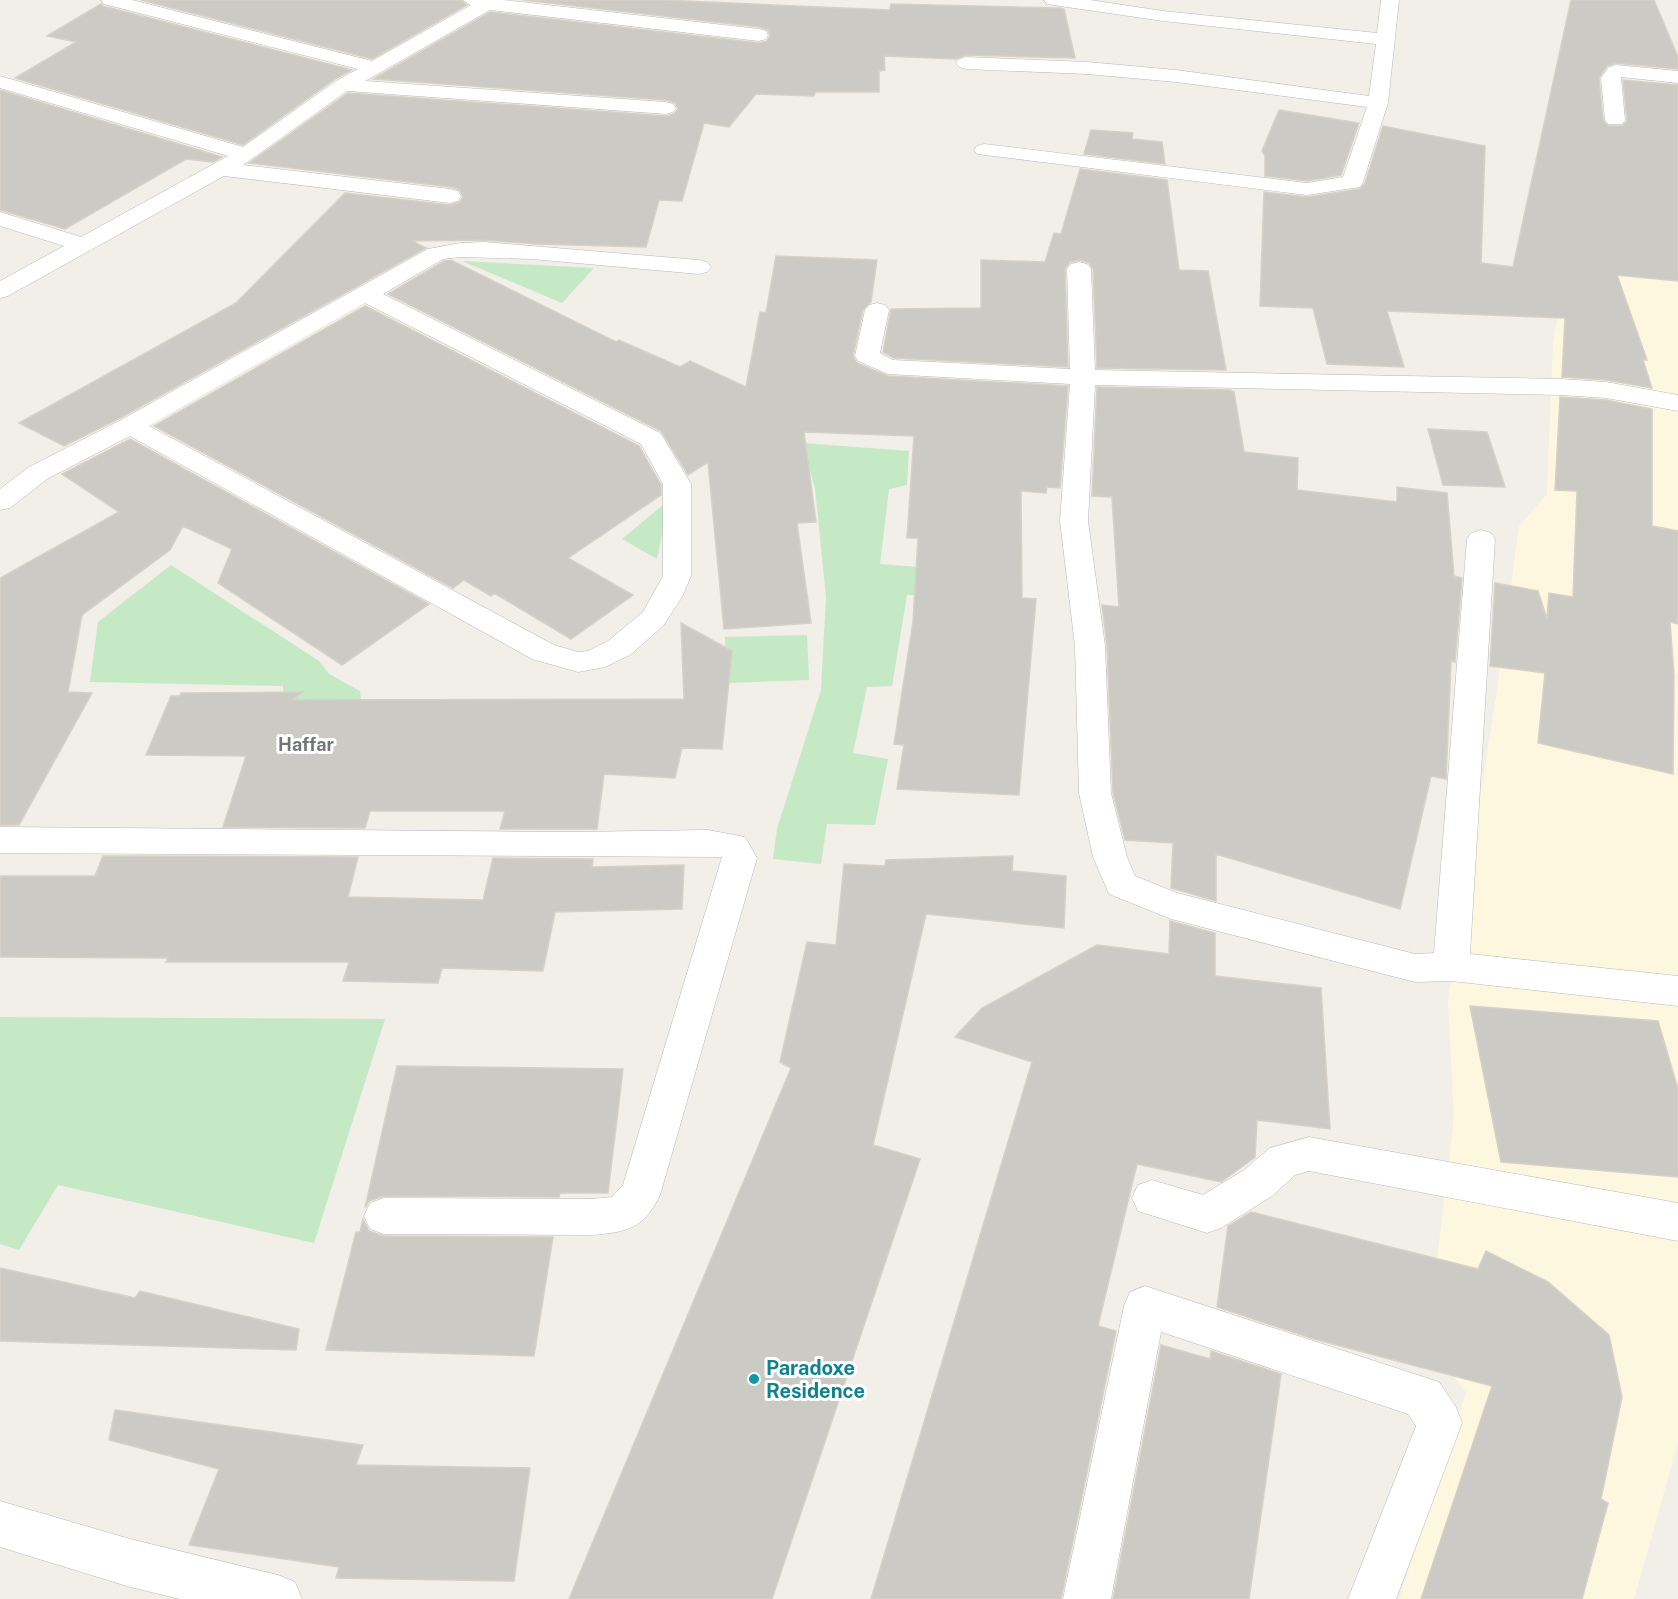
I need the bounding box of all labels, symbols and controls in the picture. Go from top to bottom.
district label: Haffar [278,734,334,755]
place label: Paradoxe Residence [766,1356,865,1403]
marker: Paradoxe Residence [747,1372,761,1386]

